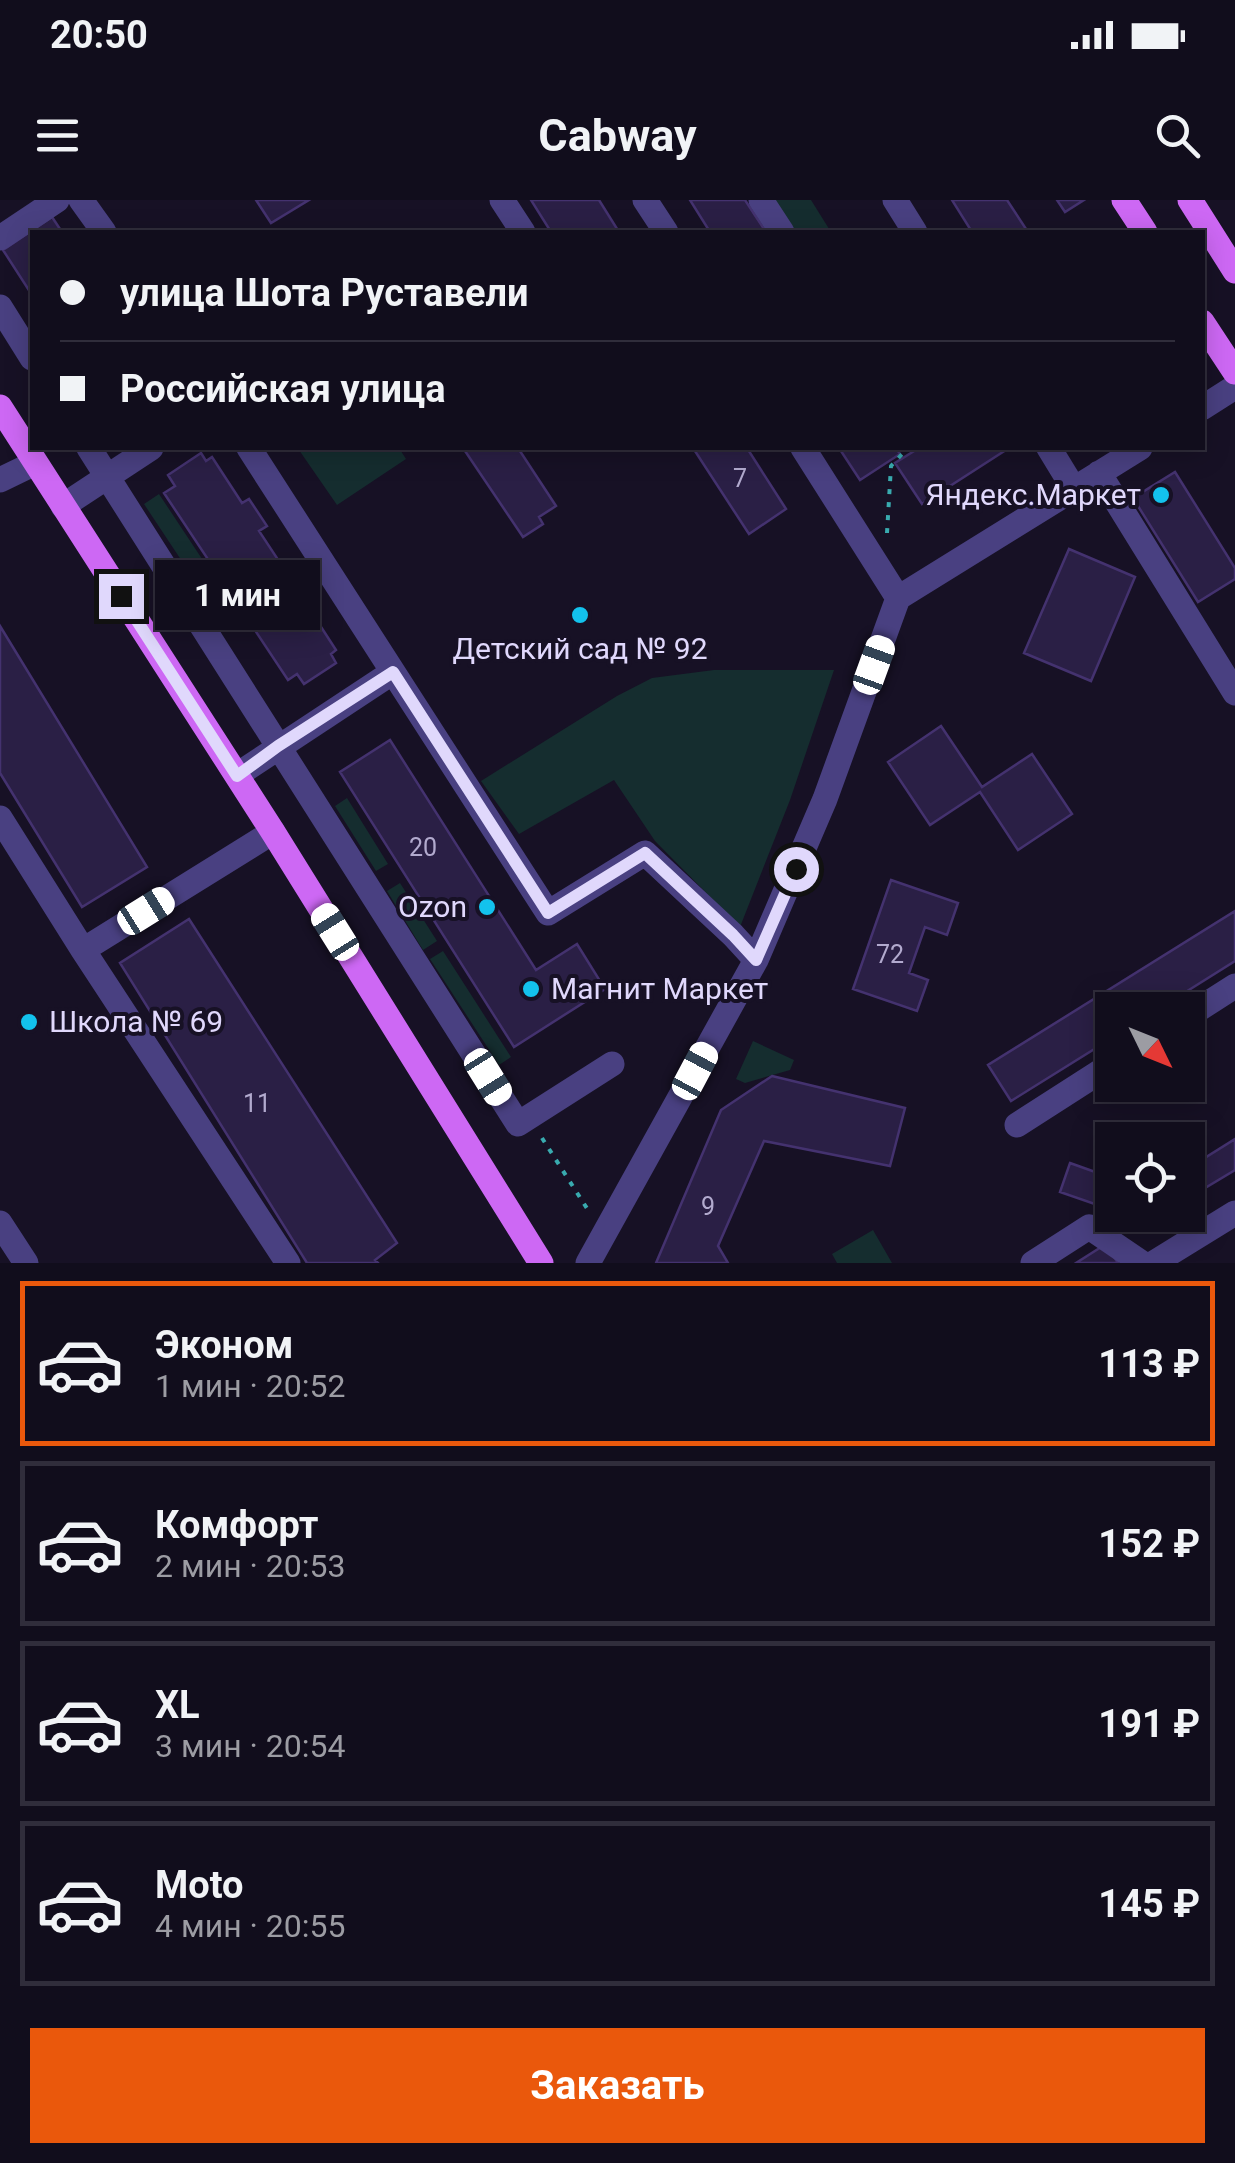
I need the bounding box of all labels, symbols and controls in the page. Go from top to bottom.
text: 20:50 [50,13,148,57]
icon: menu [30,108,85,163]
icon: search [1150,108,1205,163]
text: Cabway [538,109,697,162]
text: улица Шота Руставели [120,271,529,315]
text: Российская улица [120,367,445,411]
house number: 7 [733,464,747,493]
place label: Яндекс.Маркет [925,477,1141,512]
marker: Яндекс.Маркет [1150,484,1172,506]
callout: 1 мин [156,561,321,631]
route end [99,574,144,619]
text: 1 мин [194,576,281,614]
marker: Детский сад № 92 [569,604,591,626]
place label: Детский сад № 92 [452,631,708,666]
car [850,632,898,698]
house number: 20 [409,833,437,862]
route start [774,847,819,892]
car [113,882,179,940]
place label: Ozon [398,889,467,924]
marker: Ozon [476,896,498,918]
car [306,899,364,965]
house number: 72 [876,940,904,969]
place label: Магнит Маркет [551,971,768,1006]
marker: Магнит Маркет [520,978,542,1000]
north arrow [1095,992,1205,1102]
map controls [1095,992,1205,1232]
place label: Школа № 69 [49,1004,223,1039]
marker: Школа № 69 [18,1011,40,1033]
car [668,1037,722,1105]
car [459,1044,517,1110]
house number: 11 [243,1089,271,1118]
button: locate [1095,1122,1205,1232]
house number: 9 [701,1192,715,1221]
icon: car [35,1319,125,1409]
text: Эконом [155,1323,293,1367]
text: 113 ₽ [1098,1342,1200,1386]
text: 1 мин · 20:52 [155,1367,346,1405]
icon: car [35,1499,125,1589]
text: Комфорт [155,1503,318,1547]
text: 152 ₽ [1098,1522,1200,1566]
text: 2 мин · 20:53 [155,1547,346,1585]
icon: car [35,1679,125,1769]
text: XL [155,1683,200,1727]
text: 191 ₽ [1098,1702,1200,1746]
text: 3 мин · 20:54 [155,1727,346,1765]
icon: car [35,1859,125,1949]
text: Moto [155,1863,244,1907]
text: 145 ₽ [1098,1882,1200,1926]
text: 4 мин · 20:55 [155,1907,346,1945]
button: Заказать [30,2028,1205,2143]

